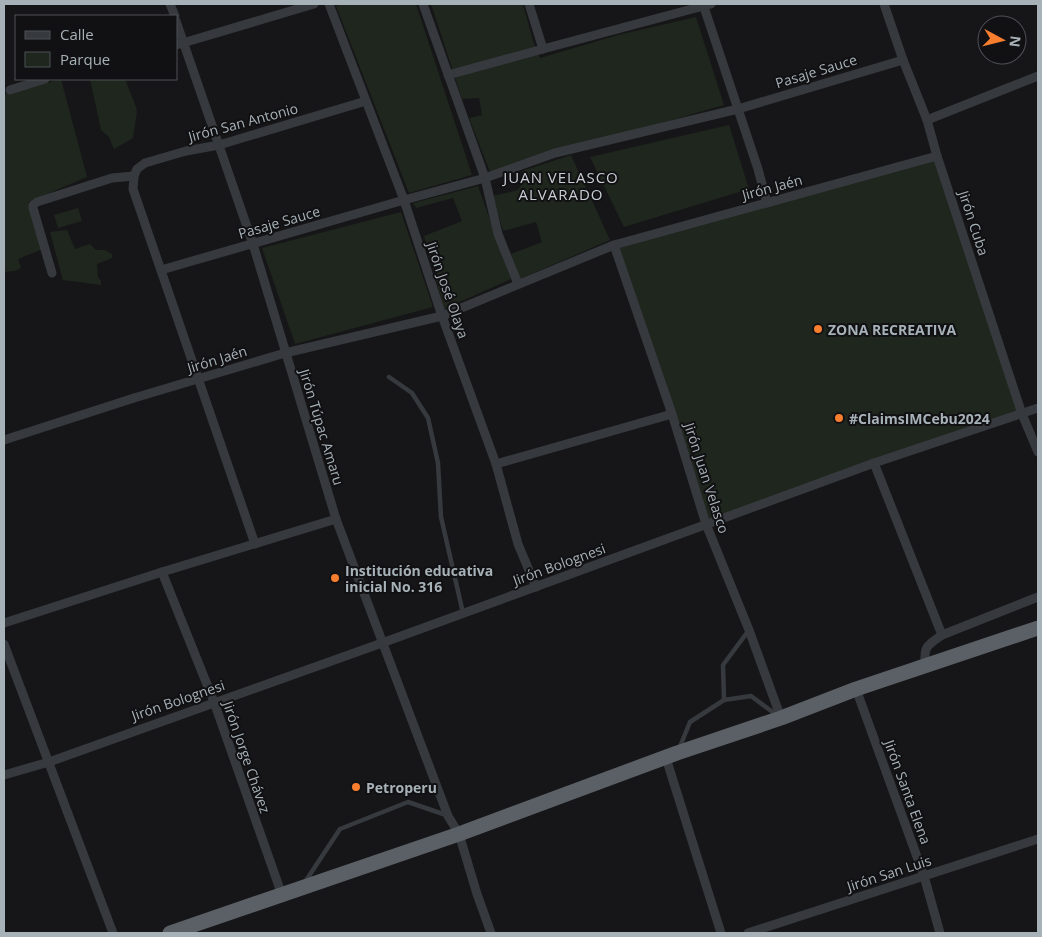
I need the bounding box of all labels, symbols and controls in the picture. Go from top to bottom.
legend [15,15,178,80]
north arrow [977,15,1027,65]
text: Calle [60,24,94,44]
text: N [1005,35,1026,48]
text: Parque [60,49,110,69]
street label: Pasaje Sauce [773,50,859,92]
street label: Jirón San Antonio [184,98,300,146]
district label: JUAN VELASCO ALVARADO [501,167,619,204]
street label: Jirón Jaén [738,170,804,205]
street label: Jirón Cuba [954,186,993,258]
street label: Pasaje Sauce [236,201,322,243]
street label: Jirón José Olaya [422,237,473,341]
place label: ZONA RECREATIVA [828,320,957,339]
marker: ZONA RECREATIVA [812,323,824,335]
street label: Jirón Jaén [183,341,249,378]
street label: Jirón Túpac Amaru [295,365,349,487]
place label: #ClaimsIMCebu2024 [849,409,990,428]
marker: #ClaimsIMCebu2024 [833,412,845,424]
street label: Jirón Juan Velasco [680,418,734,536]
street label: Jirón Bolognesi [508,538,608,590]
place label: Institución educativa inicial No. 316 [345,561,493,596]
marker: Institución educativa inicial No. 316 [329,572,341,584]
street label: Jirón Bolognesi [127,675,227,725]
street label: Jirón Jorge Chávez [218,697,275,816]
street label: Jirón Santa Elena [880,735,936,847]
place label: Petroperu [366,778,437,797]
marker: Petroperu [350,781,362,793]
street label: Jirón San Luis [843,850,934,896]

